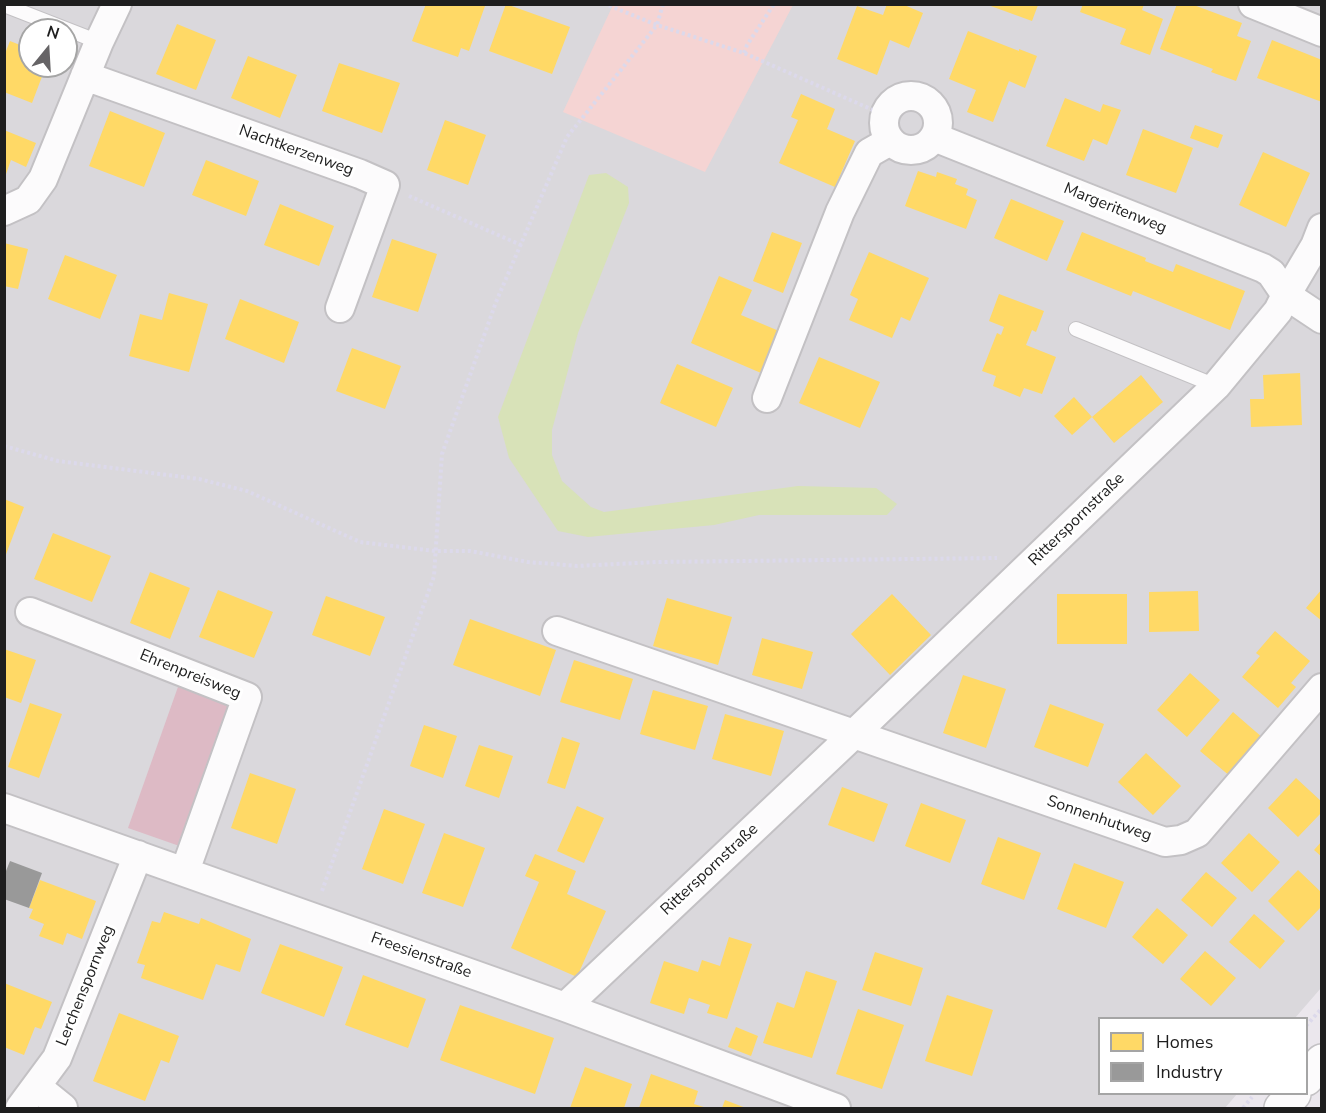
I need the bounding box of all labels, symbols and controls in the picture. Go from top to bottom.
north arrow [18,18,78,78]
text: N [44,20,62,45]
street label: Nachtkerzenweg [236,121,356,181]
street label: Margeritenweg [1061,180,1169,238]
street label: Ritterspornstraße [1025,469,1129,571]
street label: Ehrenpreisweg [137,646,243,704]
street label: Sonnenhutweg [1044,792,1154,846]
street label: Ritterspornstraße [657,820,763,920]
street label: Lerchenspornweg [53,923,119,1049]
street label: Freesienstraße [368,929,474,983]
legend [1098,1017,1308,1095]
text: Homes [1156,1030,1213,1054]
text: Industry [1156,1060,1223,1084]

